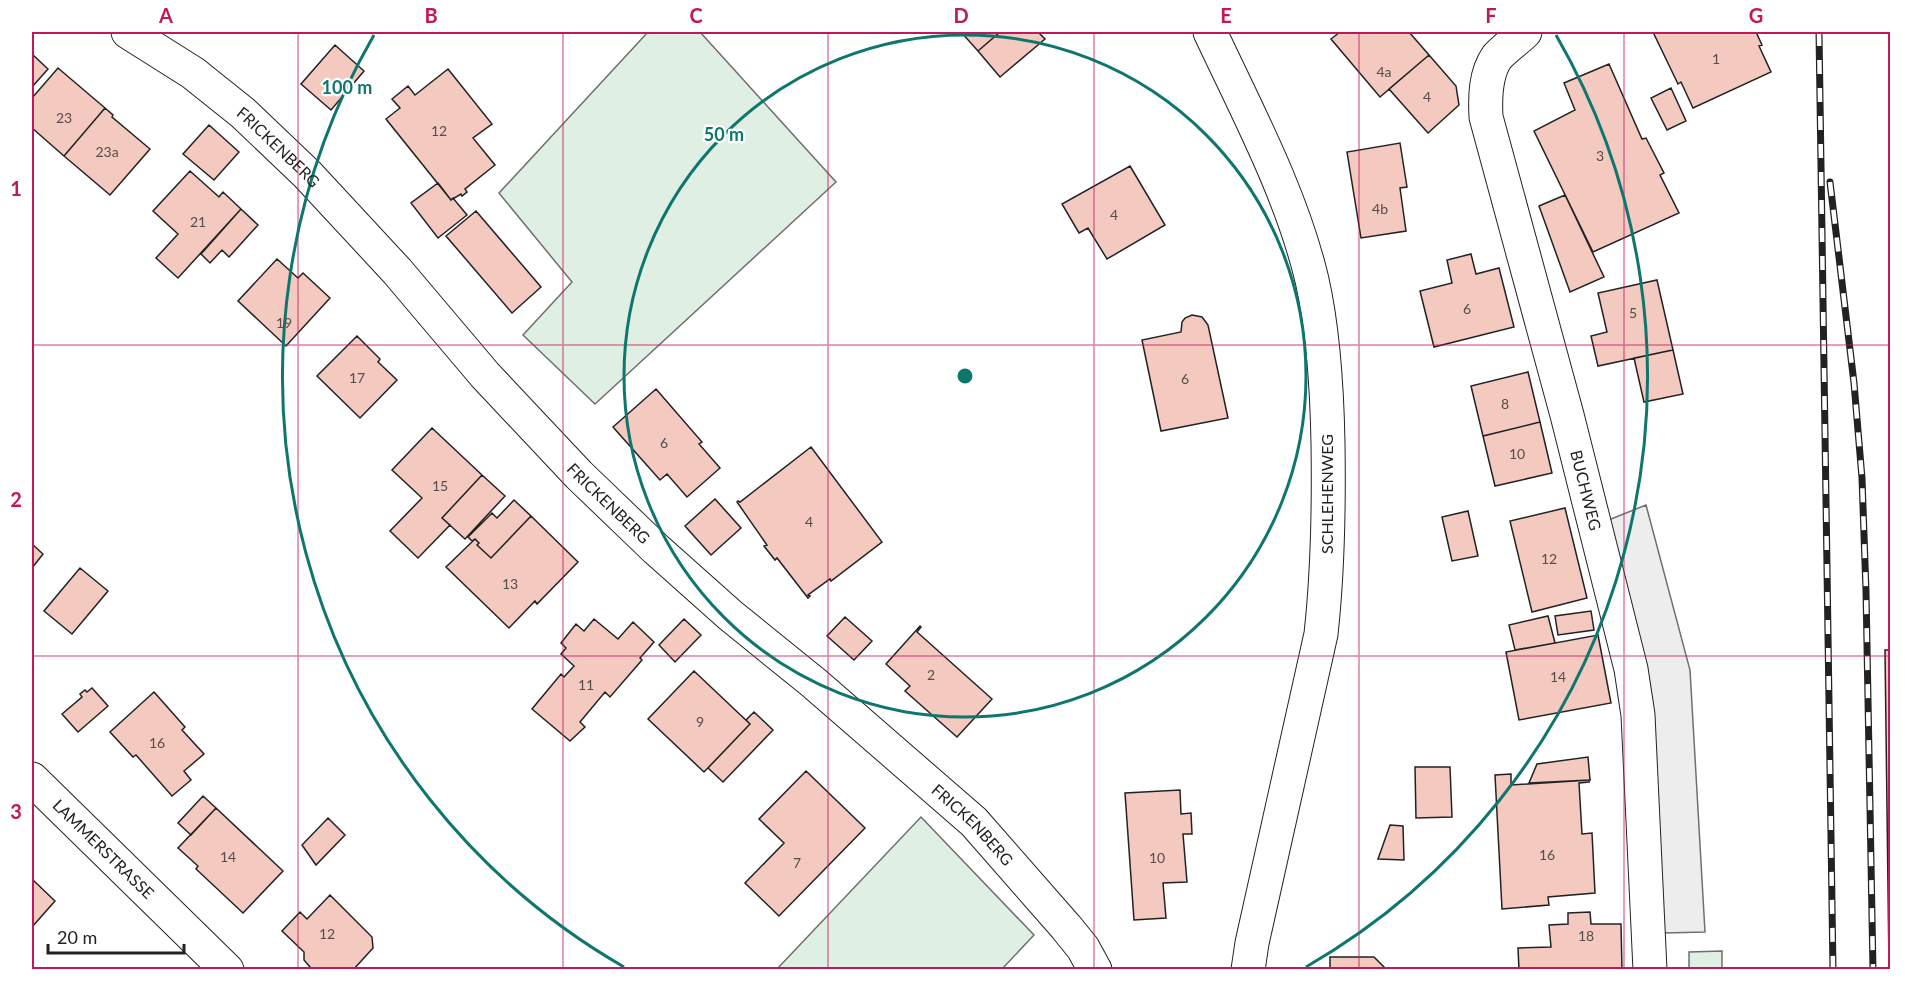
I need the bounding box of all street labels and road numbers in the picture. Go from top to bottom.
street label: FRICKENBERG [234,102,324,191]
street label: SCHLEHENWEG [1317,434,1336,554]
street label: BUCHWEG [1567,448,1606,532]
street label: FRICKENBERG [564,459,654,547]
street label: FRICKENBERG [928,780,1018,869]
street label: LAMMERSTRASSE [49,795,158,902]

